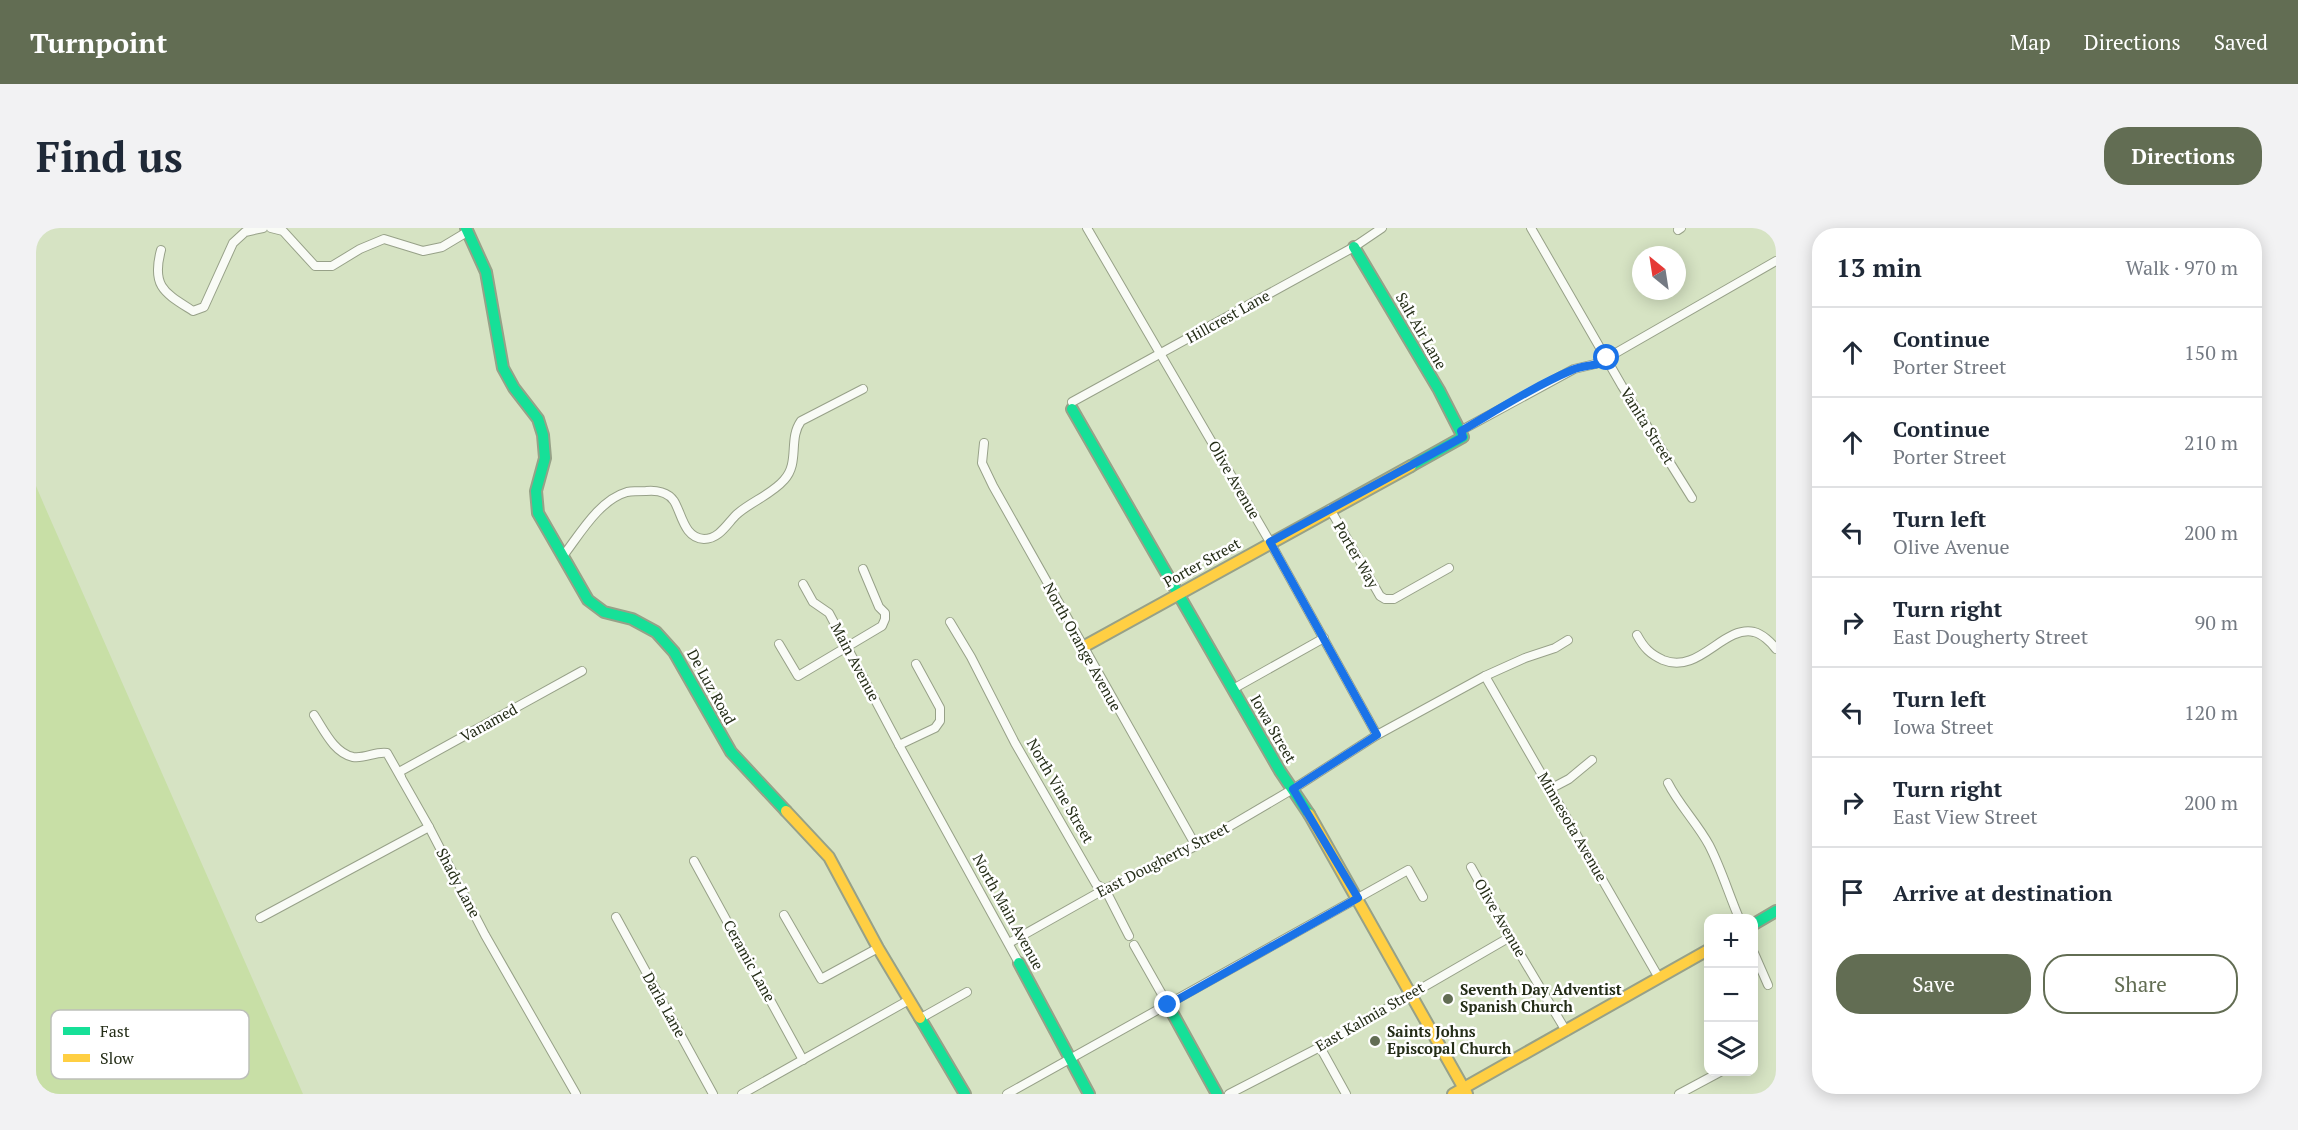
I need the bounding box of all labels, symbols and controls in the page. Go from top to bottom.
text: Turnpoint [30,24,168,61]
text: Map [2010,28,2051,56]
text: Directions [2084,28,2181,56]
text: Saved [2214,28,2268,56]
button: Directions [2104,127,2262,185]
text: Find us [36,128,183,184]
north arrow [1632,246,1686,300]
text: 13 min [1836,250,1922,284]
text: Walk · 970 m [2126,254,2238,281]
street label: Hillcrest Lane [1182,285,1273,347]
street label: Salt Air Lane [1392,288,1452,373]
text: Continue [1893,324,1990,353]
icon: ahead [1836,336,1869,369]
text: 150 m [2184,339,2238,366]
route start [1593,344,1619,370]
text: Porter Street [1893,353,2006,380]
street label: Vanita Street [1616,383,1680,468]
text: Continue [1893,414,1990,443]
icon: ahead [1836,426,1869,459]
text: 210 m [2184,429,2238,456]
street label: Olive Avenue [1204,437,1265,522]
text: Porter Street [1893,443,2006,470]
text: Turn left [1893,504,1986,533]
icon: left [1836,516,1869,549]
street label: Porter Way [1330,518,1384,592]
text: 200 m [2184,519,2238,546]
street label: Porter Street [1159,533,1244,591]
text: Olive Avenue [1893,533,2010,560]
street label: North Orange Avenue [1039,579,1127,714]
text: Turn right [1893,594,2002,623]
icon: right [1836,606,1869,639]
text: 90 m [2195,609,2238,636]
street label: Main Avenue [827,619,885,704]
text: East Dougherty Street [1893,623,2088,650]
street label: De Luz Road [683,645,741,728]
text: Turn left [1893,684,1986,713]
street label: Iowa Street [1246,691,1302,767]
icon: left [1836,696,1869,729]
street label: Vanamed [457,698,520,746]
text: 120 m [2184,699,2238,726]
text: Iowa Street [1893,713,1994,740]
street label: North Vine Street [1023,735,1099,847]
street label: Minnesota Avenue [1533,768,1612,885]
text: Turn right [1893,774,2002,803]
icon: right [1836,786,1869,819]
text: 200 m [2184,789,2238,816]
text: East View Street [1893,803,2038,830]
street label: East Dougherty Street [1093,817,1233,901]
street label: Shady Lane [432,844,486,921]
street label: North Main Avenue [969,850,1049,973]
street label: Olive Avenue [1470,875,1531,960]
icon: arrive [1836,876,1869,909]
text: Arrive at destination [1893,878,2112,907]
map controls [1704,914,1758,1076]
button: + [1704,914,1758,968]
street label: Ceramic Lane [719,916,781,1005]
button: Save [1836,954,2031,1014]
button: Share [2043,954,2238,1014]
street label: Darla Lane [639,968,691,1041]
button: − [1704,968,1758,1022]
street label: East Kalmia Street [1311,977,1428,1055]
place label: Seventh Day Adventist Spanish Church [1460,979,1622,1016]
route end [1154,991,1180,1017]
marker: Seventh Day Adventist Spanish Church [1441,992,1455,1006]
legend [51,1010,249,1079]
text: Fast [100,1020,130,1042]
place label: Saints Johns Episcopal Church [1387,1021,1512,1058]
button: layers [1704,1022,1758,1076]
marker: Saints Johns Episcopal Church [1368,1034,1382,1048]
text: Slow [100,1047,134,1069]

